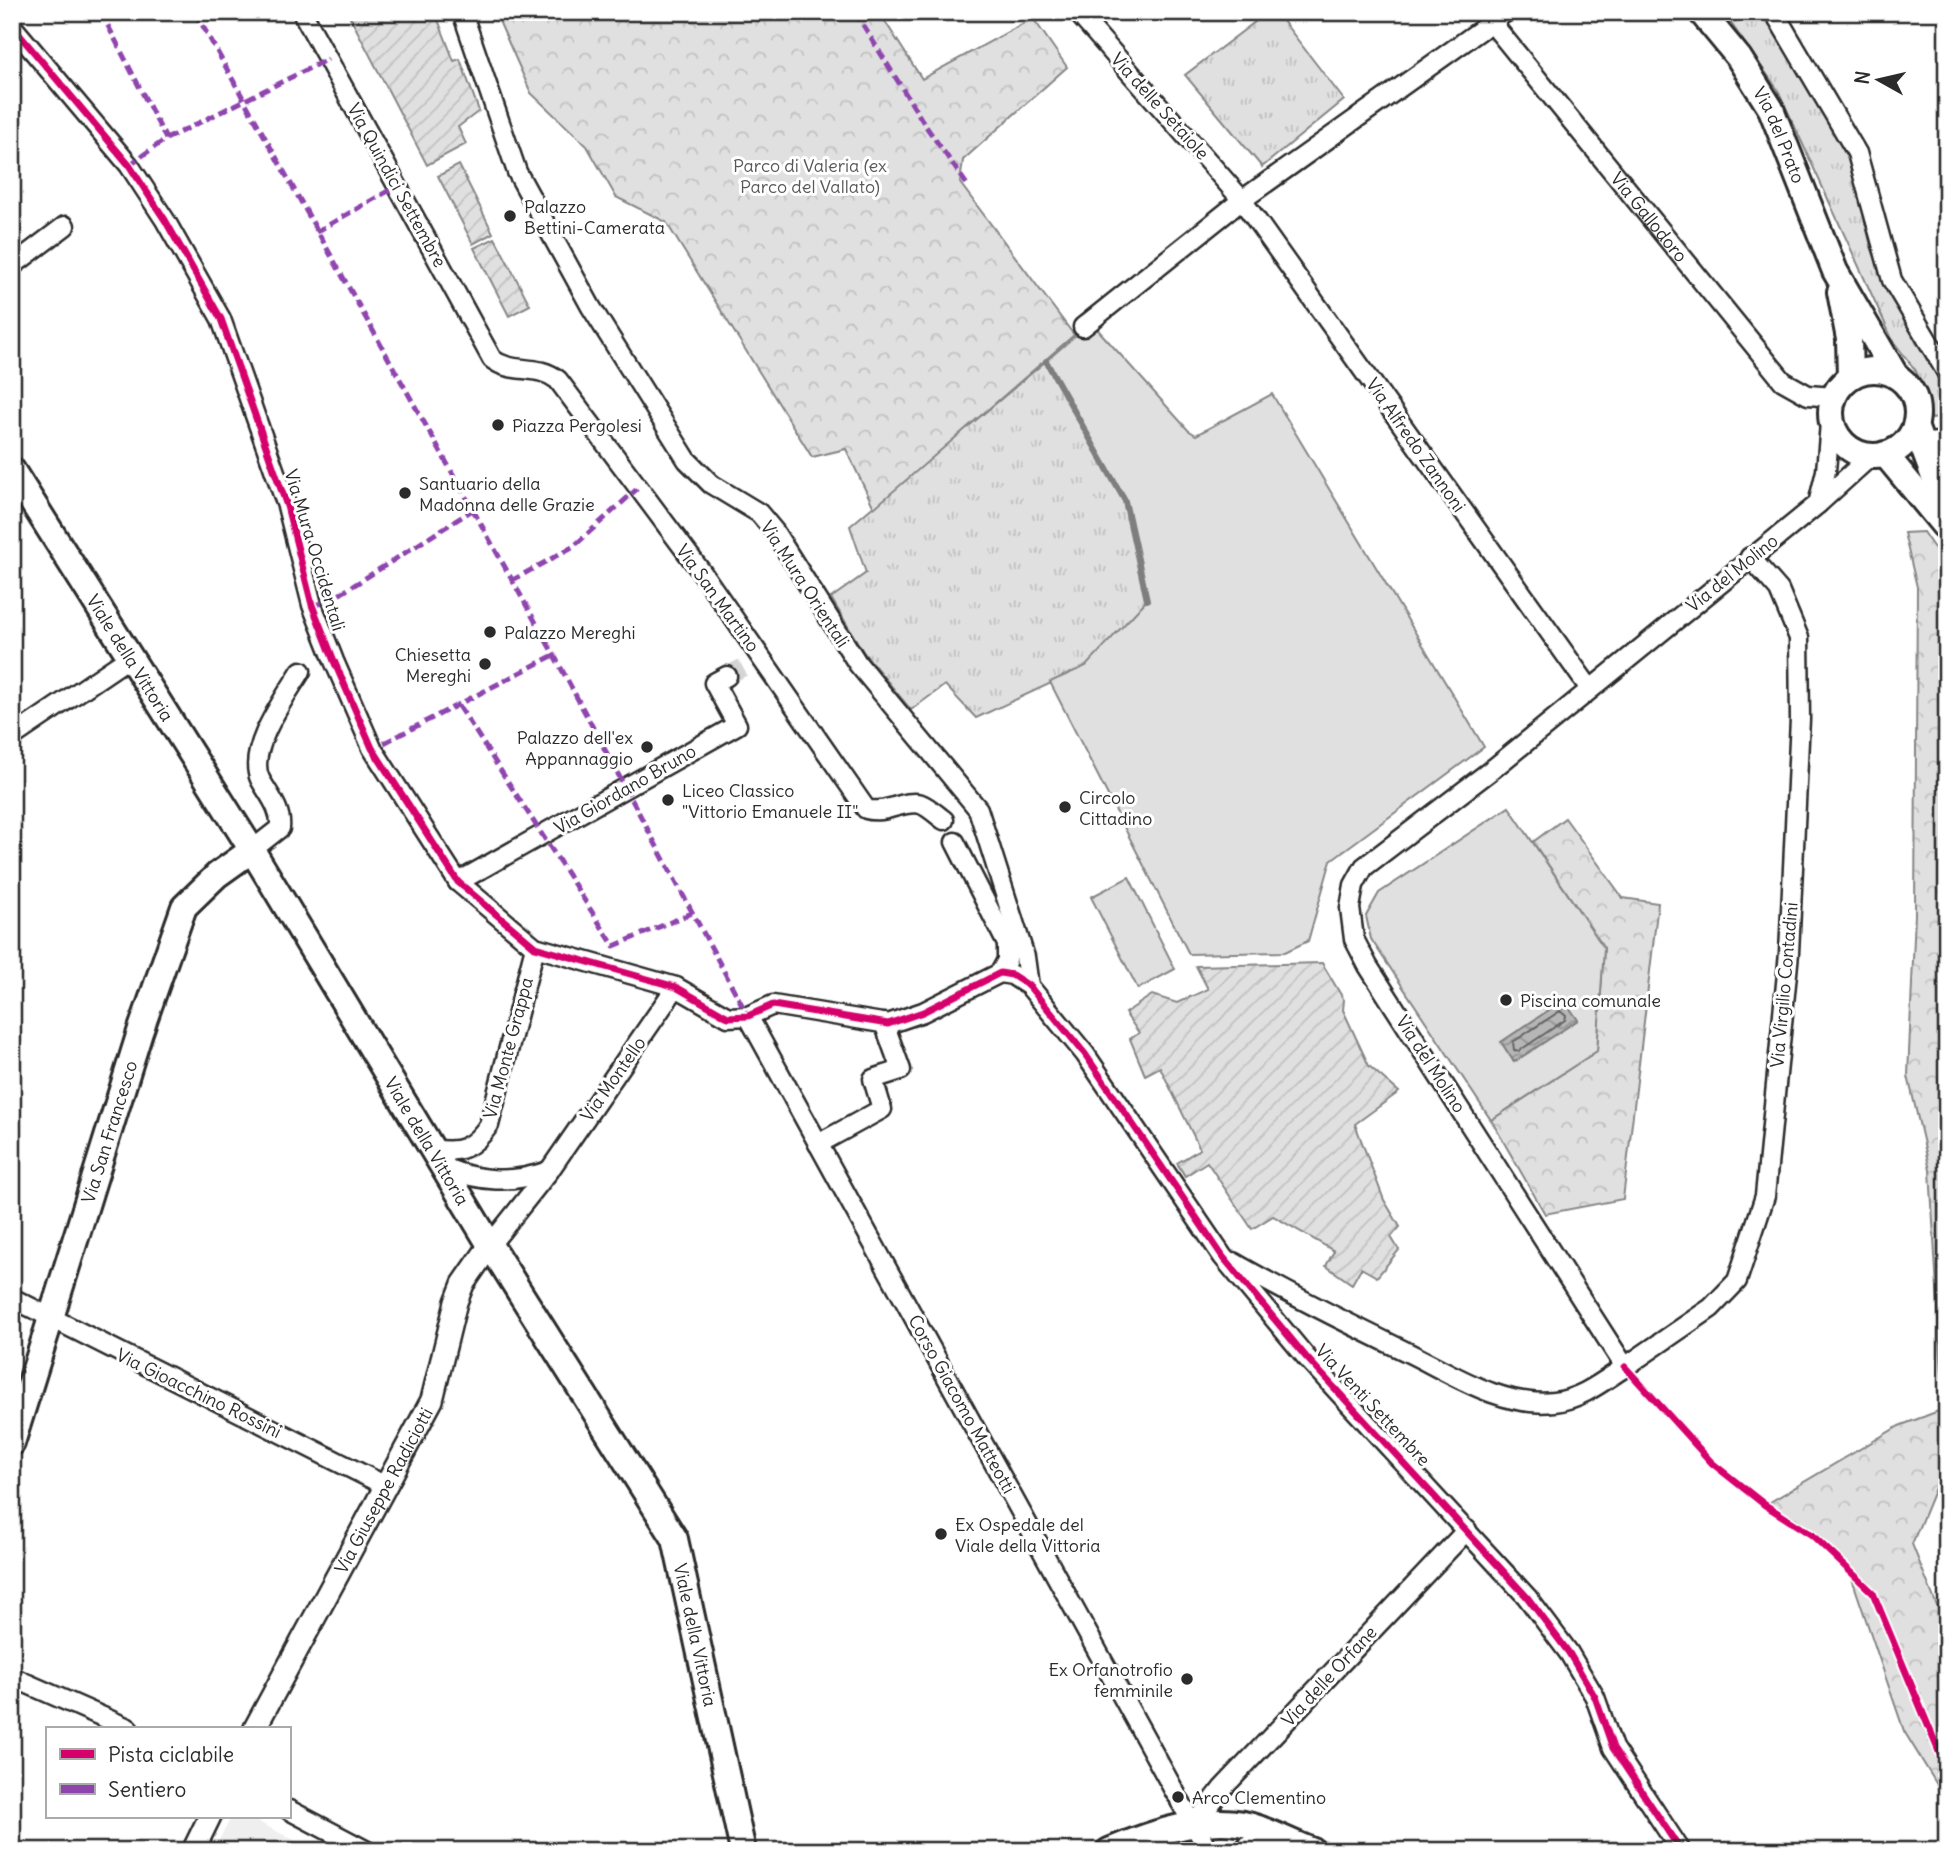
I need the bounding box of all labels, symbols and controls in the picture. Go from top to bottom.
north arrow [1843,46,1913,116]
street label: Via delle Setaiole [1106,48,1214,164]
text: N [1849,69,1875,86]
street label: Via del Prato [1748,82,1811,186]
street label: Via Quindici Settembre [342,99,452,271]
park label: Parco di Valeria (ex Parco del Vallato) [733,154,887,198]
street label: Via Gallodoro [1606,167,1693,267]
place label: Palazzo Bettini-Camerata [524,195,665,239]
marker: Palazzo Bettini-Camerata [502,208,518,224]
street label: Via Alfredo Zannoni [1361,374,1471,516]
place label: Piazza Pergolesi [512,414,642,437]
marker: Piazza Pergolesi [490,417,506,433]
street label: Via Mura Occidentali [280,467,350,633]
place label: Santuario della Madonna delle Grazie [419,472,595,516]
marker: Santuario della Madonna delle Grazie [397,485,413,501]
street label: Via Mura Orientali [756,516,854,652]
street label: Via del Molino [1681,529,1783,617]
street label: Via San Martino [671,540,765,656]
street label: Viale della Vittoria [82,590,179,725]
place label: Palazzo Mereghi [504,621,636,644]
marker: Palazzo Mereghi [482,624,498,640]
place label: Chiesetta Mereghi [395,643,471,687]
marker: Chiesetta Mereghi [477,656,493,672]
place label: Palazzo dell'ex Appannaggio [517,726,633,770]
street label: Via Giordano Bruno [550,739,700,839]
marker: Palazzo dell'ex Appannaggio [639,739,655,755]
place label: Liceo Classico "Vittorio Emanuele II" [682,779,858,823]
place label: Circolo Cittadino [1079,786,1152,830]
marker: Liceo Classico "Vittorio Emanuele II" [660,792,676,808]
marker: Circolo Cittadino [1057,799,1073,815]
street label: Via Virgilio Contadini [1765,901,1803,1069]
street label: Via Monte Grappa [478,975,538,1121]
place label: Piscina comunale [1520,989,1661,1012]
marker: Piscina comunale [1498,992,1514,1008]
street label: Via del Molino [1391,1011,1471,1117]
street label: Via Montello [575,1032,651,1126]
street label: Via San Francesco [76,1058,142,1206]
street label: Viale della Vittoria [380,1072,475,1209]
street label: Corso Giacomo Matteotti [903,1311,1021,1497]
street label: Via Venti Settembre [1311,1339,1435,1471]
street label: Via Gioacchino Rossini [113,1343,285,1443]
street label: Via Giuseppe Radiciotti [329,1403,437,1577]
place label: Ex Ospedale del Viale della Vittoria [955,1513,1101,1557]
marker: Ex Ospedale del Viale della Vittoria [933,1526,949,1542]
street label: Viale della Vittoria [669,1561,723,1708]
street label: Via delle Orfane [1276,1621,1382,1731]
place label: Ex Orfanotrofio femminile [1049,1658,1173,1702]
marker: Ex Orfanotrofio femminile [1179,1671,1195,1687]
legend [46,1727,290,1818]
text: Pista ciclabile [108,1741,234,1768]
text: Sentiero [108,1776,186,1803]
place label: Arco Clementino [1192,1786,1326,1809]
marker: Arco Clementino [1170,1789,1186,1805]

